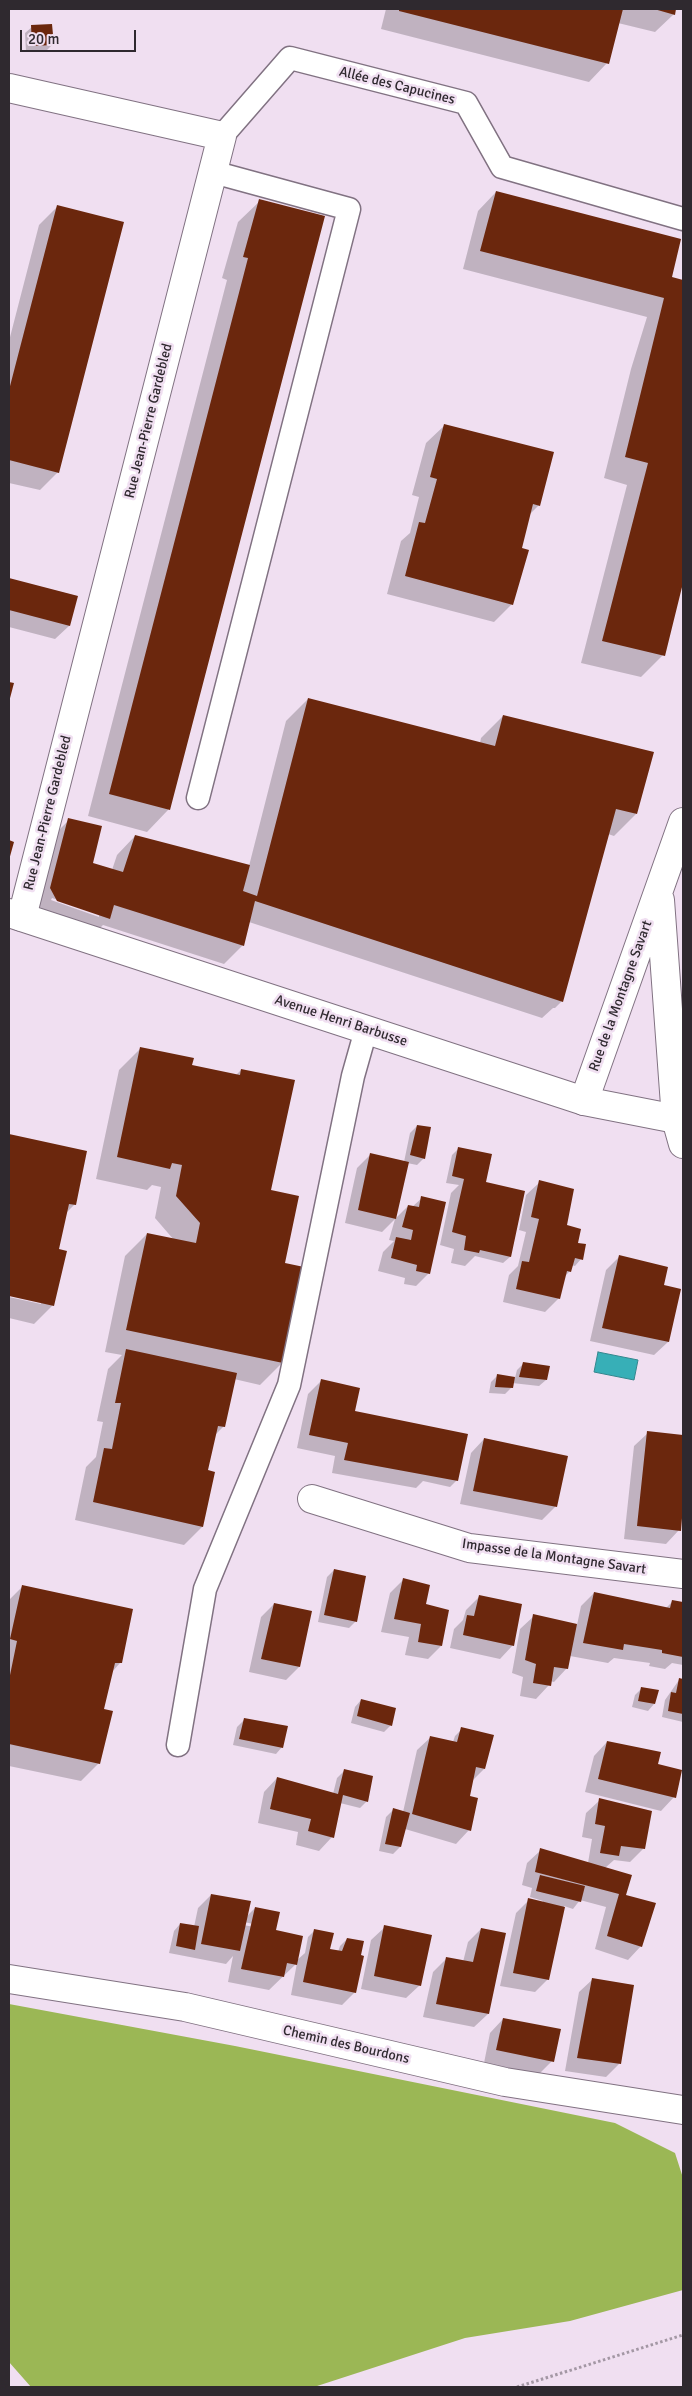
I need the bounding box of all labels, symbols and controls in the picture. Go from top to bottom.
scale bar [22,20,139,52]
text: 20 m [28,30,59,48]
street label: Allée des Capucines [337,63,457,109]
street label: Rue Jean-Pierre Gardebled [122,342,176,500]
street label: Rue Jean-Pierre Gardebled [21,734,75,892]
street label: Rue de la Montagne Savart [586,918,656,1074]
street label: Avenue Henri Barbusse [273,992,409,1050]
street label: Impasse de la Montagne Savart [461,1536,647,1578]
street label: Chemin des Bourdons [281,2022,411,2068]

